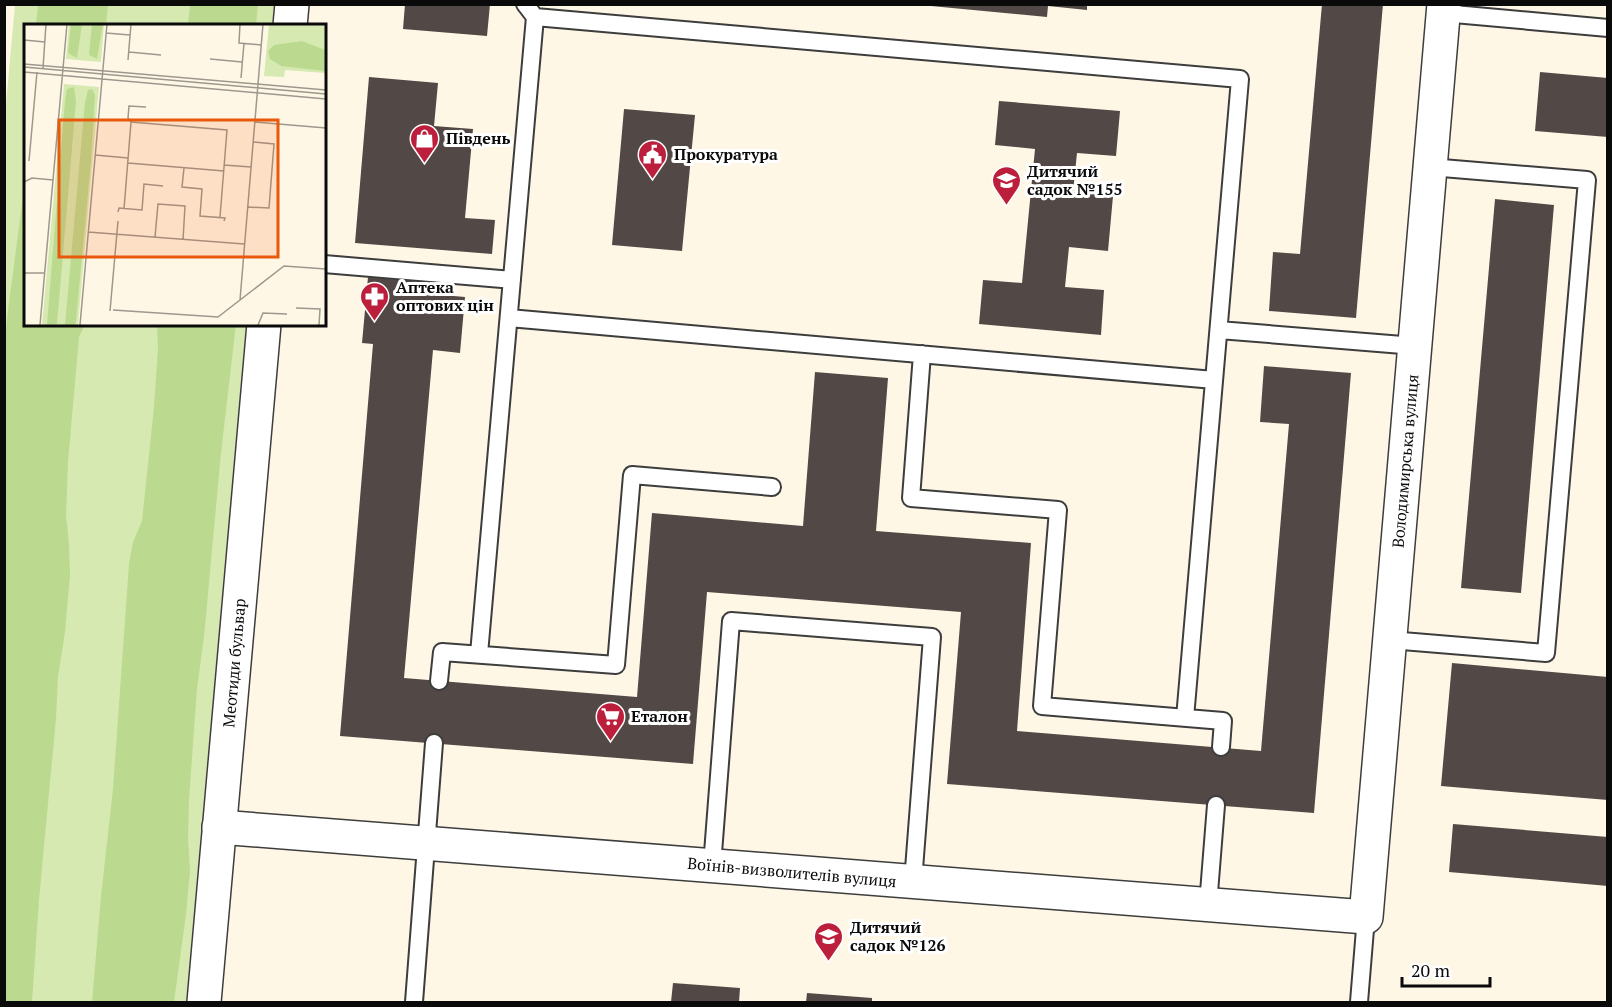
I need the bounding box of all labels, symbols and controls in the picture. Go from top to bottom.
inset map [24,24,326,326]
shop icon: Південь [409,122,441,164]
place label: Південь [446,127,511,149]
public building icon: Прокуратура [637,138,669,180]
place label: Прокуратура [674,143,778,165]
place label: Дитячий садок №155 [1027,160,1123,200]
school or university icon: Дитячий садок №155 [990,164,1022,206]
place label: Аптека оптових цін [396,276,494,316]
pharmacy icon: Аптека оптових цін [359,280,391,322]
street label: Володимирська вулиця [1386,373,1424,549]
street label: Меотиди бульвар [217,597,251,729]
supermarket icon: Еталон [594,700,626,742]
place label: Еталон [631,705,688,727]
street label: Воїнів-визволителів вулиця [687,852,897,892]
place label: Дитячий садок №126 [850,916,946,956]
school or university icon: Дитячий садок №126 [813,920,845,962]
scale bar [1402,950,1490,988]
text: 20 m [1411,958,1451,982]

